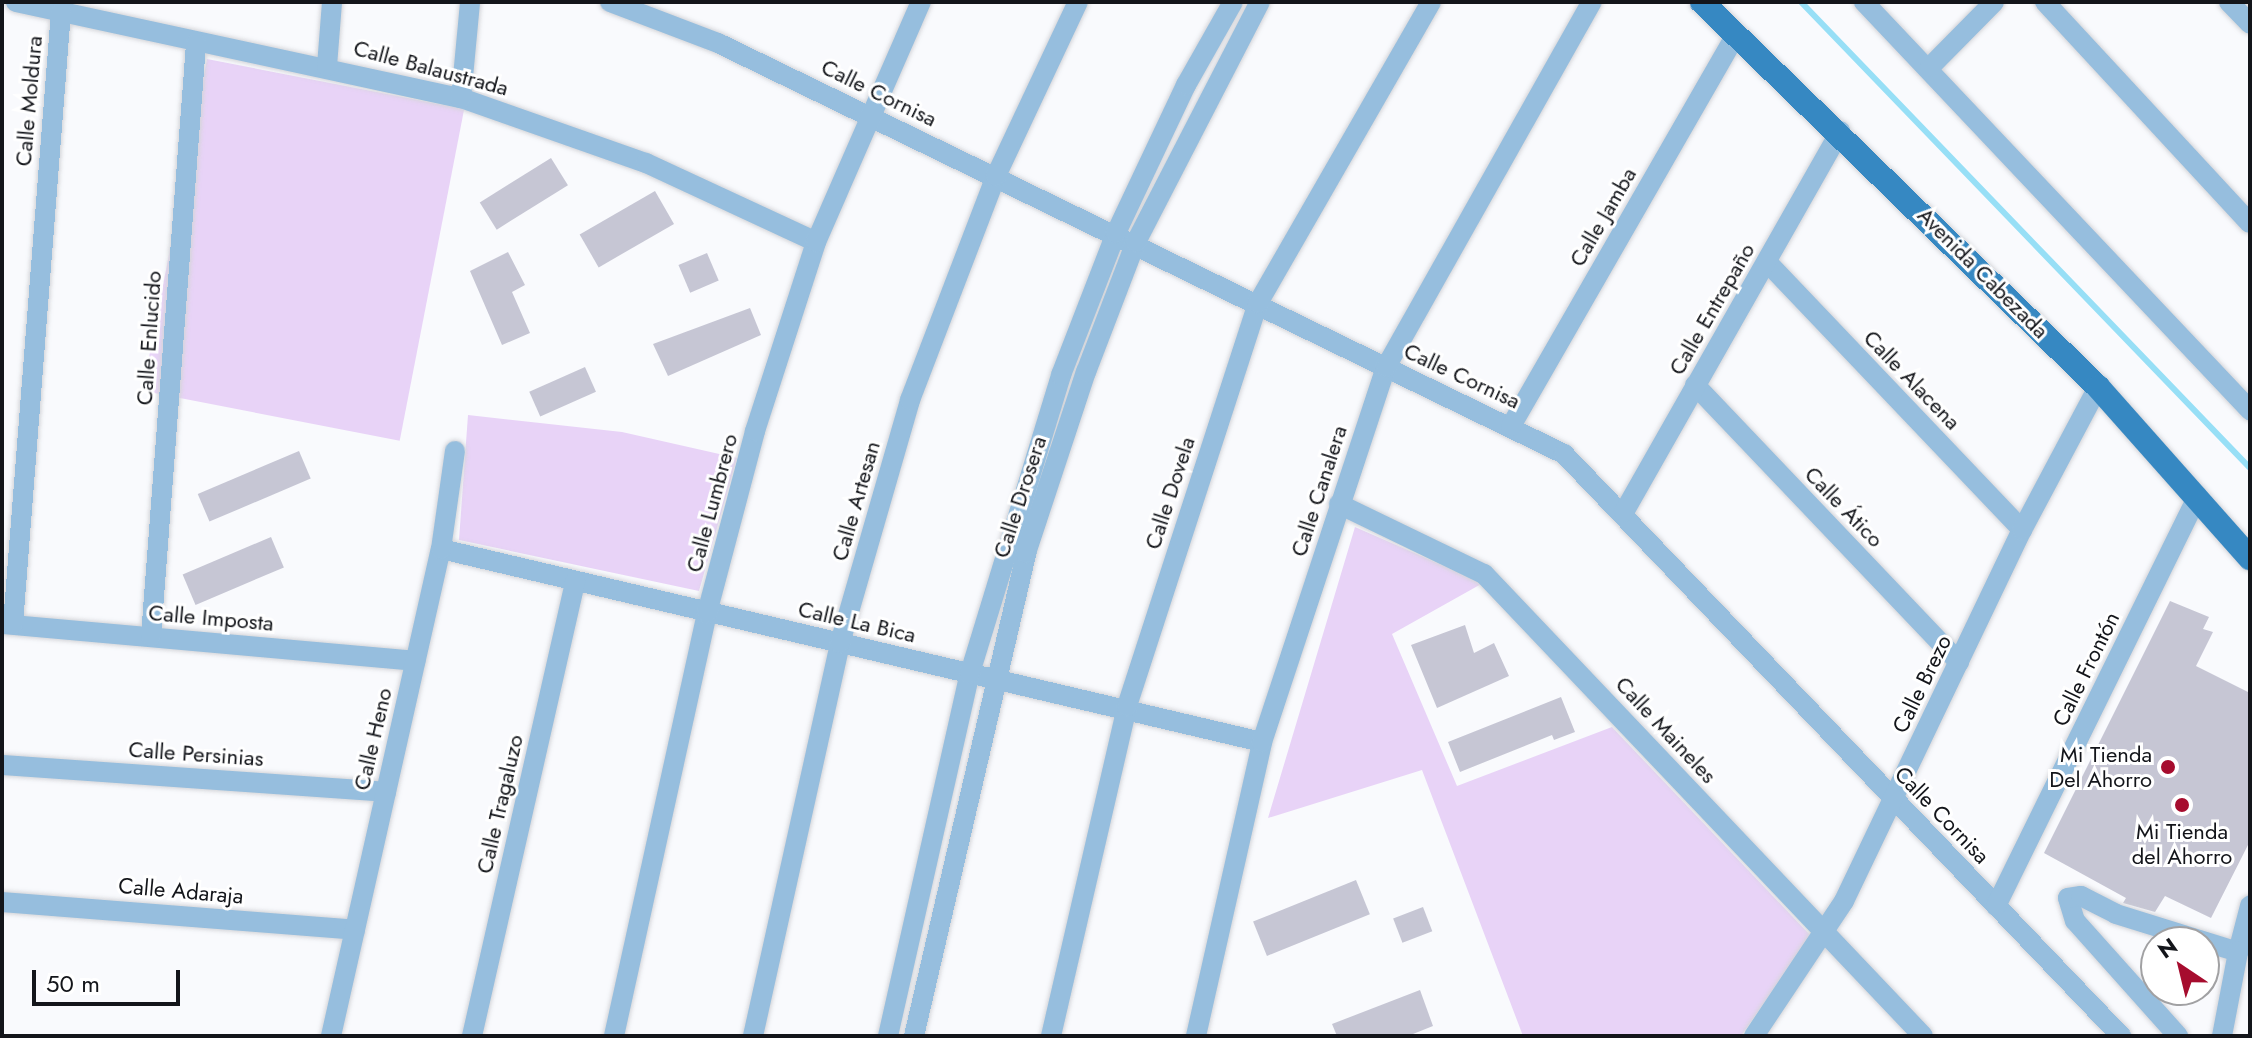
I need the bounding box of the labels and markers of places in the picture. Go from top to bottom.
place label: Mi Tienda Del Ahorro [2049,741,2152,792]
marker: Mi Tienda Del Ahorro [2159,758,2177,776]
marker: Mi Tienda del Ahorro [2173,796,2191,814]
place label: Mi Tienda del Ahorro [2132,818,2232,870]

